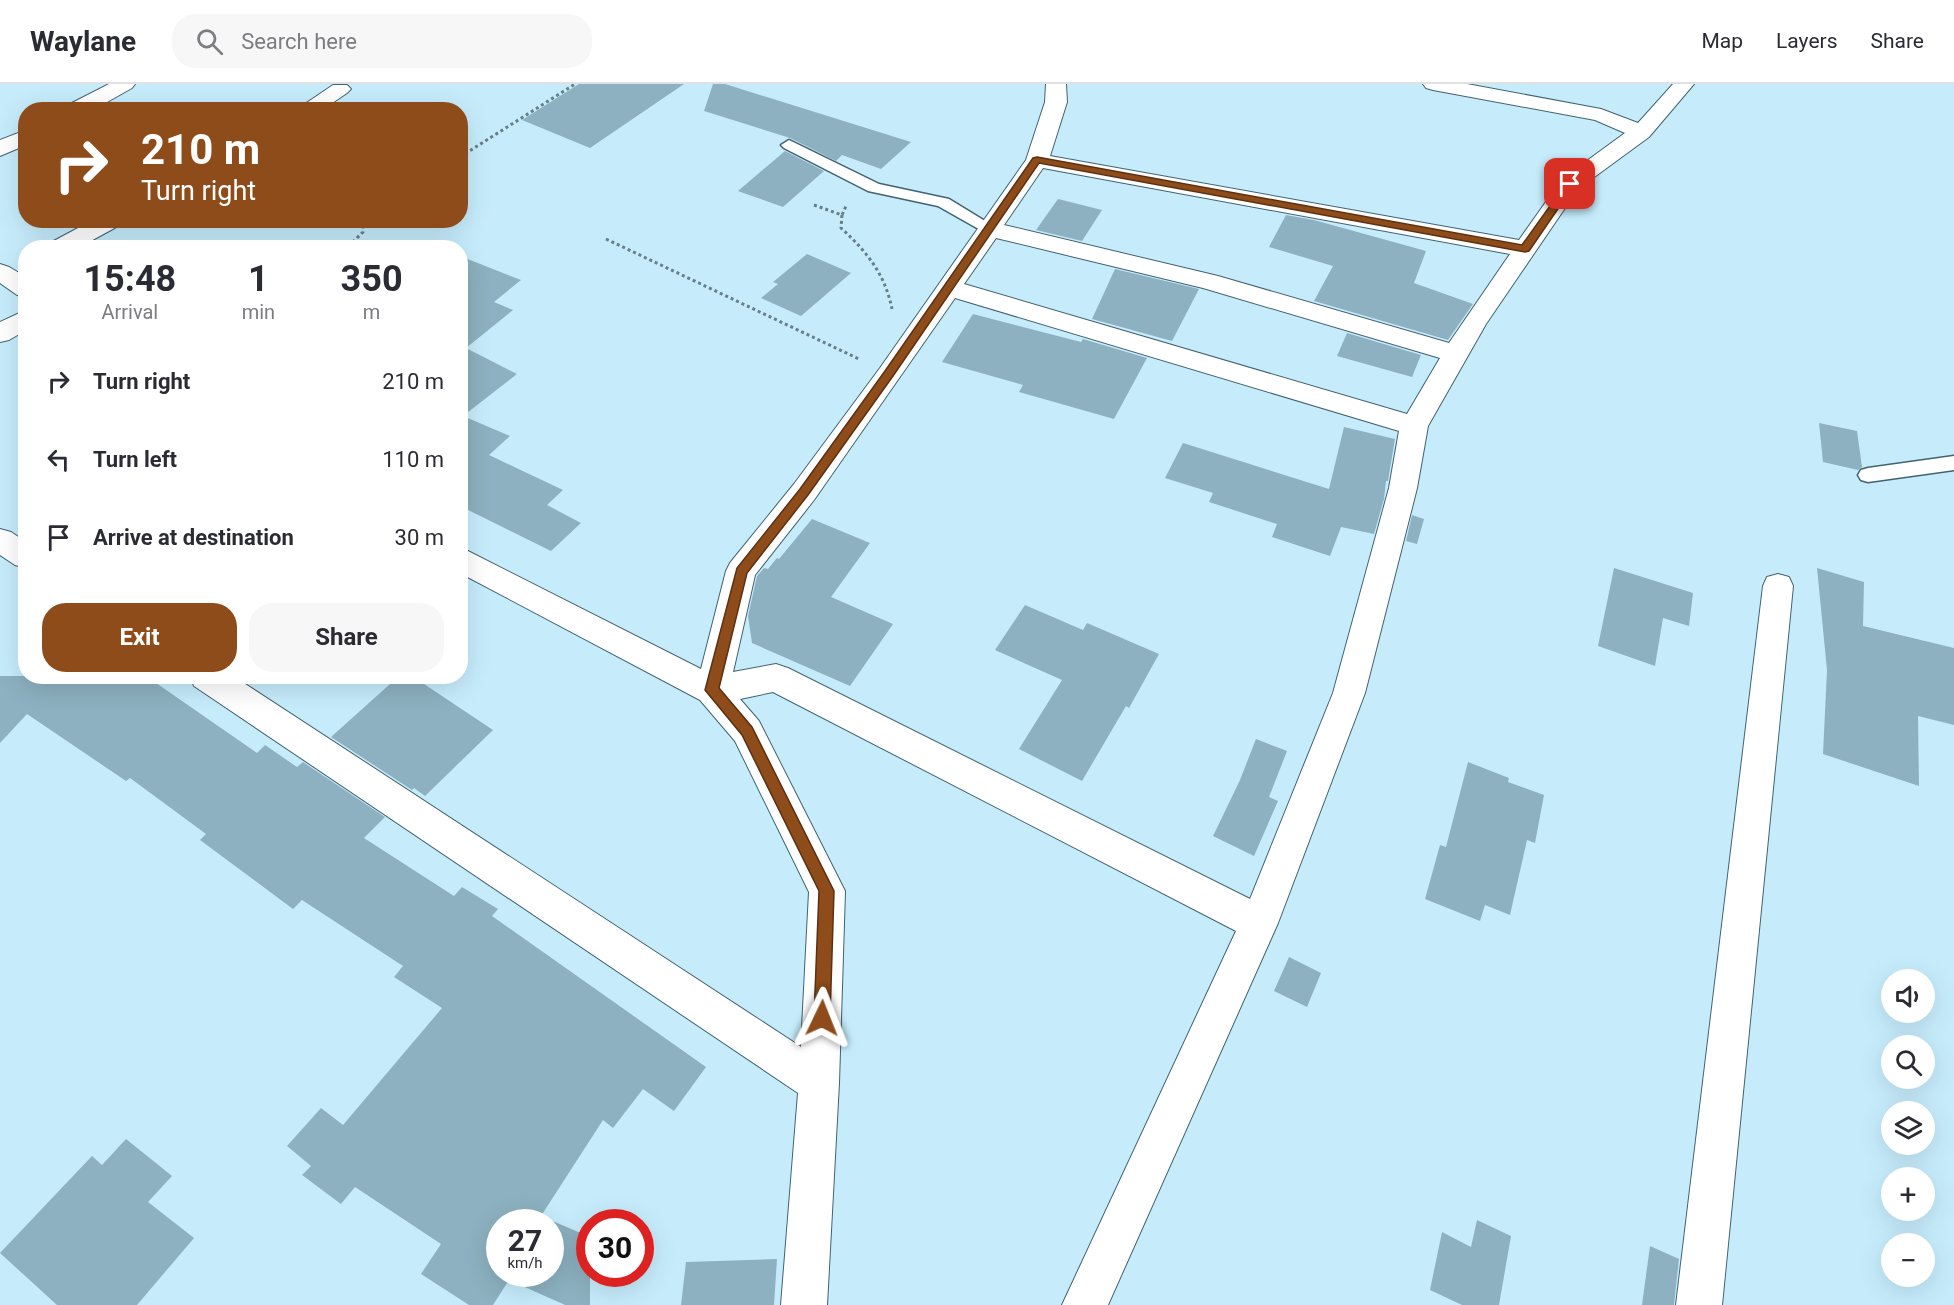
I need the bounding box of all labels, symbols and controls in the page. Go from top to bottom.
search box [172,14,592,68]
text: Waylane [30,25,136,58]
icon: search [193,25,226,58]
text: Search here [241,29,357,54]
text: Map [1701,29,1743,53]
text: Layers [1776,29,1837,53]
text: Share [1870,29,1924,53]
text: 210 m [141,125,260,174]
icon: right [42,126,120,204]
pin [1544,158,1595,209]
icon: arrive [1553,167,1586,200]
text: Turn right [141,175,256,207]
text: 15:48 [83,258,176,300]
text: 1 [248,258,269,300]
text: 350 [341,258,403,300]
text: Arrival [101,300,158,324]
text: min [242,300,275,324]
text: m [363,300,380,324]
icon: right [42,365,75,398]
text: Turn right [93,369,190,394]
text: 210 m [382,369,444,394]
icon: left [42,443,75,476]
text: Turn left [93,447,177,472]
text: 110 m [382,447,444,472]
icon: arrive [42,521,75,554]
text: Arrive at destination [93,525,294,550]
text: 30 m [395,525,444,550]
button: Exit [42,603,237,672]
button: Share [249,603,444,672]
map controls [1881,969,1935,1287]
button: sound [1881,969,1935,1023]
position arrow [790,986,854,1050]
button: search [1881,1035,1935,1089]
button: layers [1881,1101,1935,1155]
button: + [1881,1167,1935,1221]
speed limit sign: 30 [576,1209,654,1287]
text: 27 [508,1223,542,1258]
button: − [1881,1233,1935,1287]
text: km/h [507,1254,543,1272]

